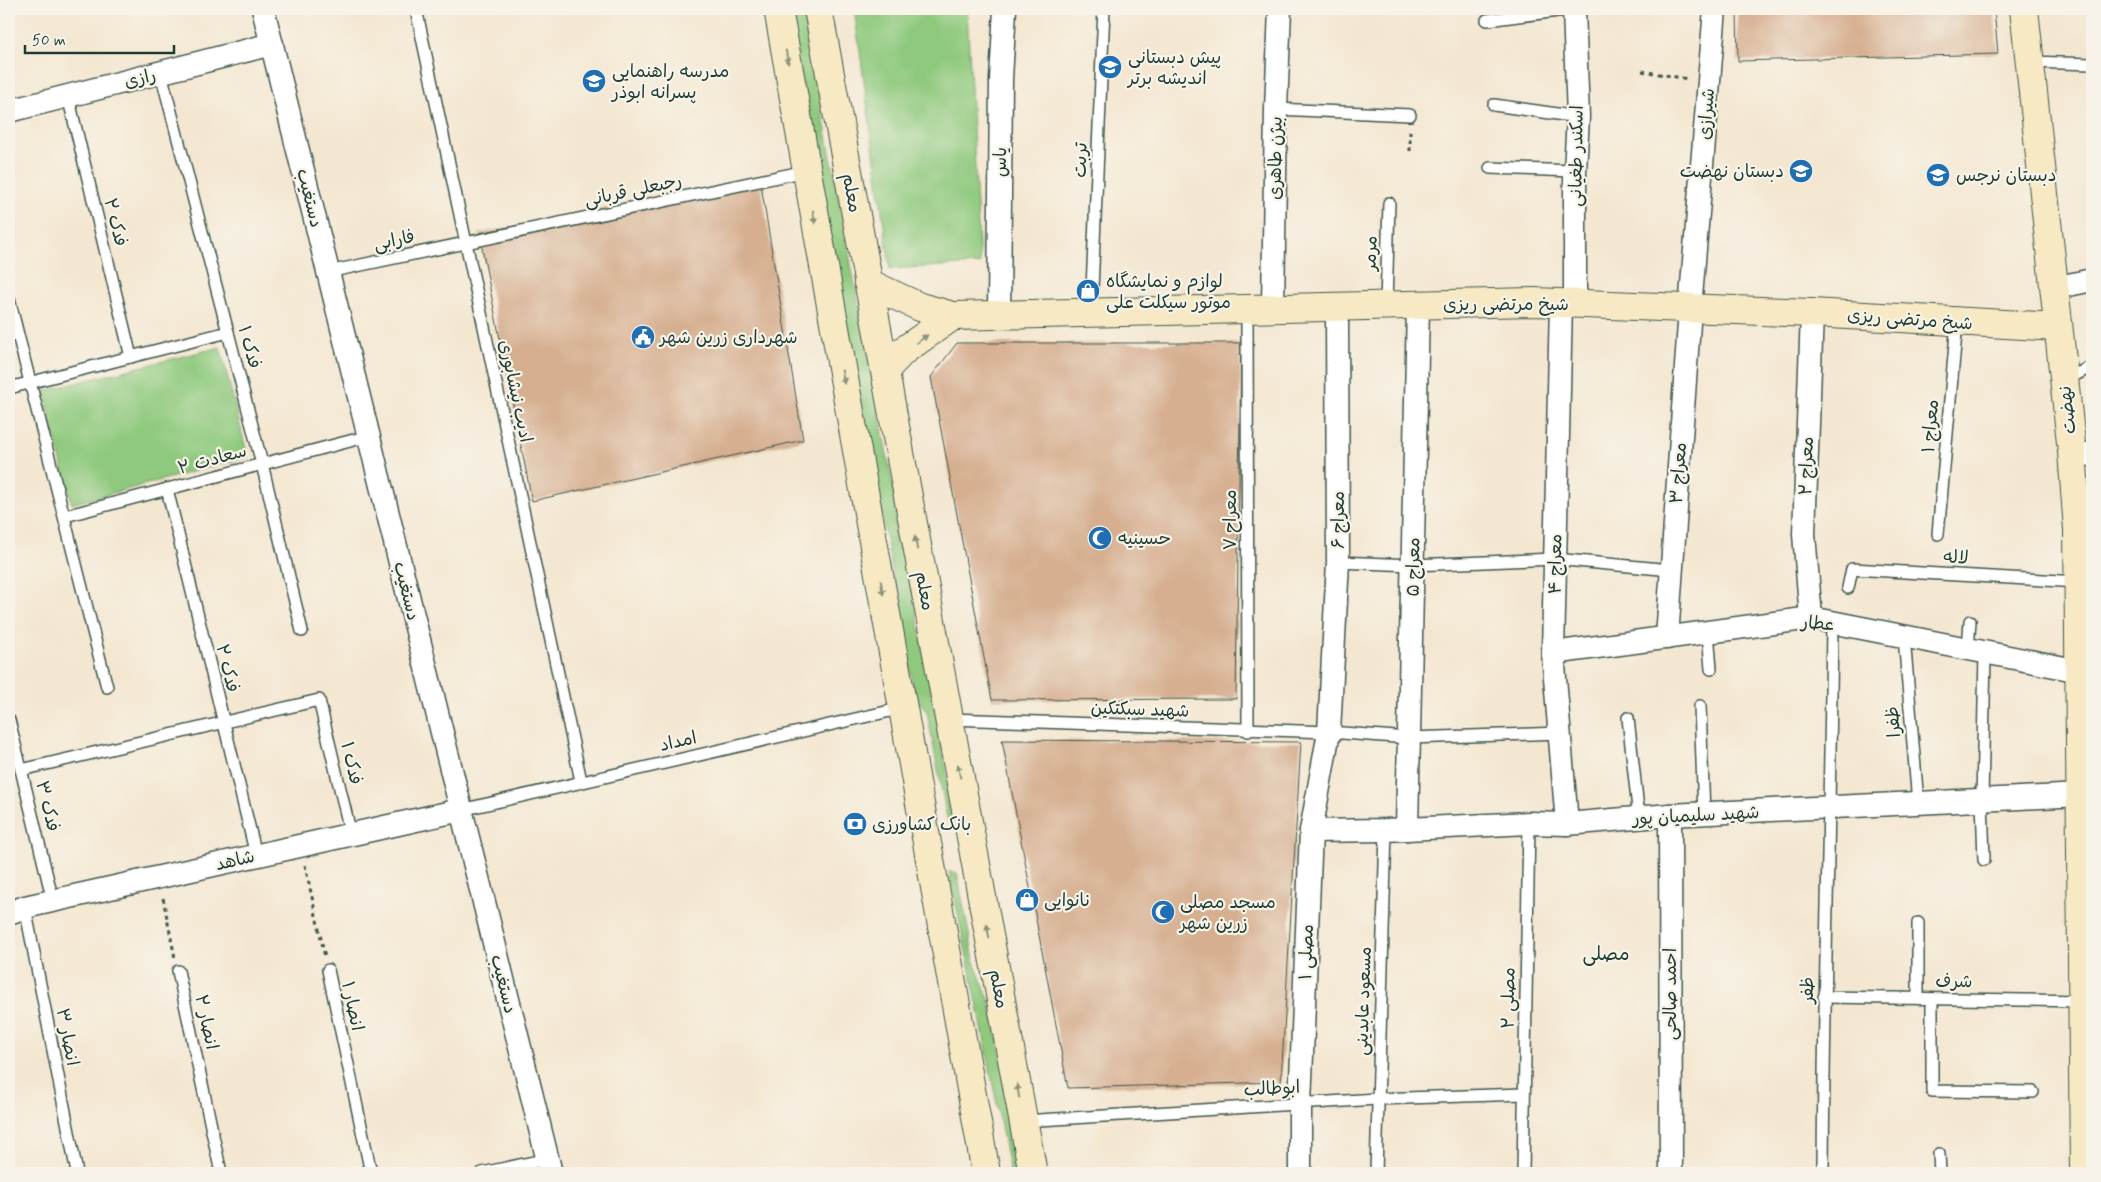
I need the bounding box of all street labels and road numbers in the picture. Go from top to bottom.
street label: رازی [122,63,159,94]
street label: شیرازی [1693,87,1721,141]
street label: اسکندر طغیانی [1564,105,1590,207]
street label: بیژن طاهری [1263,116,1289,200]
street label: تربت [1068,141,1094,178]
street label: یاس [989,147,1013,177]
street label: دستغیب [290,166,328,230]
street label: رجبعلی قربانی [582,169,684,213]
street label: معلم [835,172,866,215]
street label: فدک ۲ [97,196,133,249]
street label: فارابی [371,225,417,257]
street label: مرمر [1358,235,1384,273]
street label: شیخ مرتضی ریزی [1443,293,1569,317]
street label: شیخ مرتضی ریزی [1846,304,1974,336]
street label: فدک ۱ [232,323,266,371]
street label: ادیب نیشابوری [492,338,538,445]
street label: نهضت [2054,385,2082,435]
street label: معراج ۱ [1917,398,1945,454]
street label: معراج ۲ [1794,436,1820,496]
street label: سعادت ۲ [175,439,249,481]
street label: معراج ۳ [1665,441,1693,505]
street label: معراح ۷ [1219,489,1243,551]
street label: معراج ۶ [1327,491,1351,549]
street label: معراج ۴ [1543,534,1569,595]
street label: معراج ۵ [1401,537,1427,597]
street label: لاله [1943,545,1969,571]
street label: دستغیب [387,559,425,623]
street label: معلم [908,570,939,613]
street label: عطار [1798,610,1836,637]
street label: فدک ۲ [209,642,245,695]
street label: شهید سبکتکین [1090,696,1190,724]
street label: ظفرا [1881,705,1907,739]
street label: امداد [657,726,699,758]
street label: فدک ۱ [334,739,368,787]
street label: فدک ۳ [29,778,65,834]
street label: شهید سلیمیان پور [1630,801,1760,831]
street label: شاهد [213,845,257,877]
street label: مصلی ۱ [1294,924,1320,980]
street label: مسعود عابدینی [1350,946,1378,1056]
street label: احمد صالحی [1659,948,1683,1040]
street label: دستغیب [484,952,522,1016]
street label: مصلی ۲ [1496,967,1522,1029]
street label: معلم [982,968,1013,1011]
street label: شرف [1935,970,1973,994]
street label: ظفر [1796,976,1820,1006]
street label: انصار ۱ [335,979,369,1033]
street label: انصار ۲ [189,993,224,1052]
street label: انصار ۳ [50,1006,84,1068]
street label: ابوطالب [1243,1076,1301,1102]

